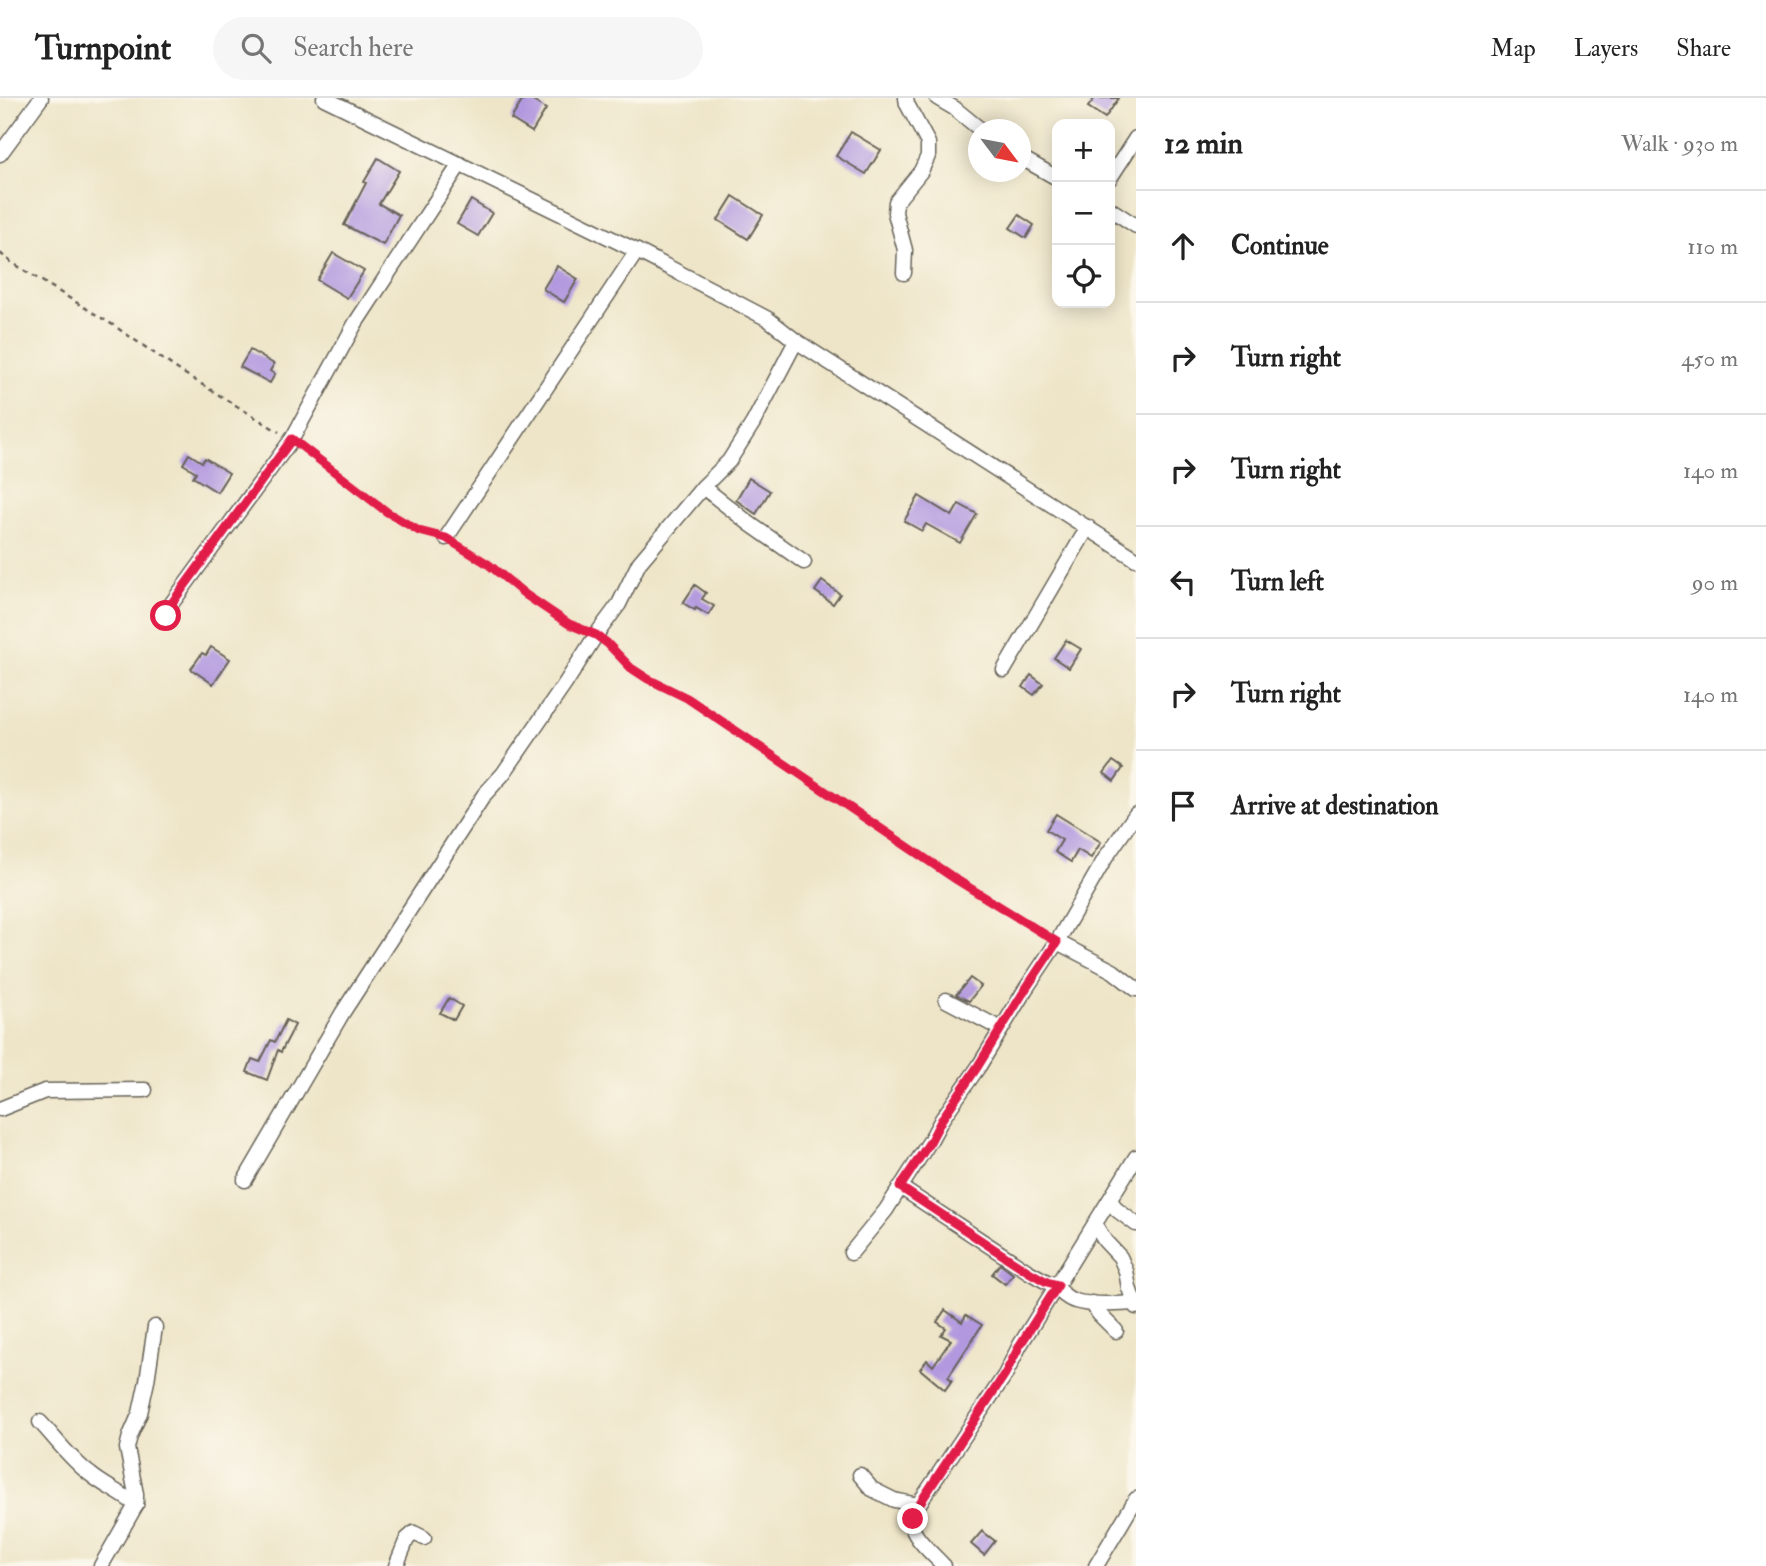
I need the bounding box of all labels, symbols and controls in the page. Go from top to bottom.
search box [213,17,703,80]
text: Turnpoint [35,28,171,69]
icon: search [237,29,275,67]
text: Search here [293,32,413,64]
text: Map [1491,33,1536,64]
text: Layers [1574,33,1638,64]
text: Share [1676,33,1731,64]
north arrow [968,119,1031,182]
map controls [1052,119,1115,308]
button: + [1052,119,1115,182]
text: 12 min [1164,125,1243,162]
text: Walk · 930 m [1621,129,1738,158]
button: − [1052,182,1115,245]
icon: ahead [1164,227,1202,265]
text: Continue [1231,230,1329,262]
text: 110 m [1687,232,1738,261]
button: locate [1052,245,1115,308]
icon: right [1164,339,1202,377]
text: Turn right [1231,342,1341,374]
text: 450 m [1681,344,1738,373]
icon: right [1164,451,1202,489]
text: Turn right [1231,454,1341,486]
text: 140 m [1683,456,1738,485]
icon: left [1164,563,1202,601]
text: Turn left [1231,566,1324,598]
text: 90 m [1692,568,1738,597]
route start [150,600,181,631]
icon: right [1164,675,1202,713]
text: Turn right [1231,678,1341,710]
text: 140 m [1683,680,1738,709]
icon: arrive [1164,787,1202,825]
text: Arrive at destination [1231,790,1439,822]
route end [897,1503,928,1534]

